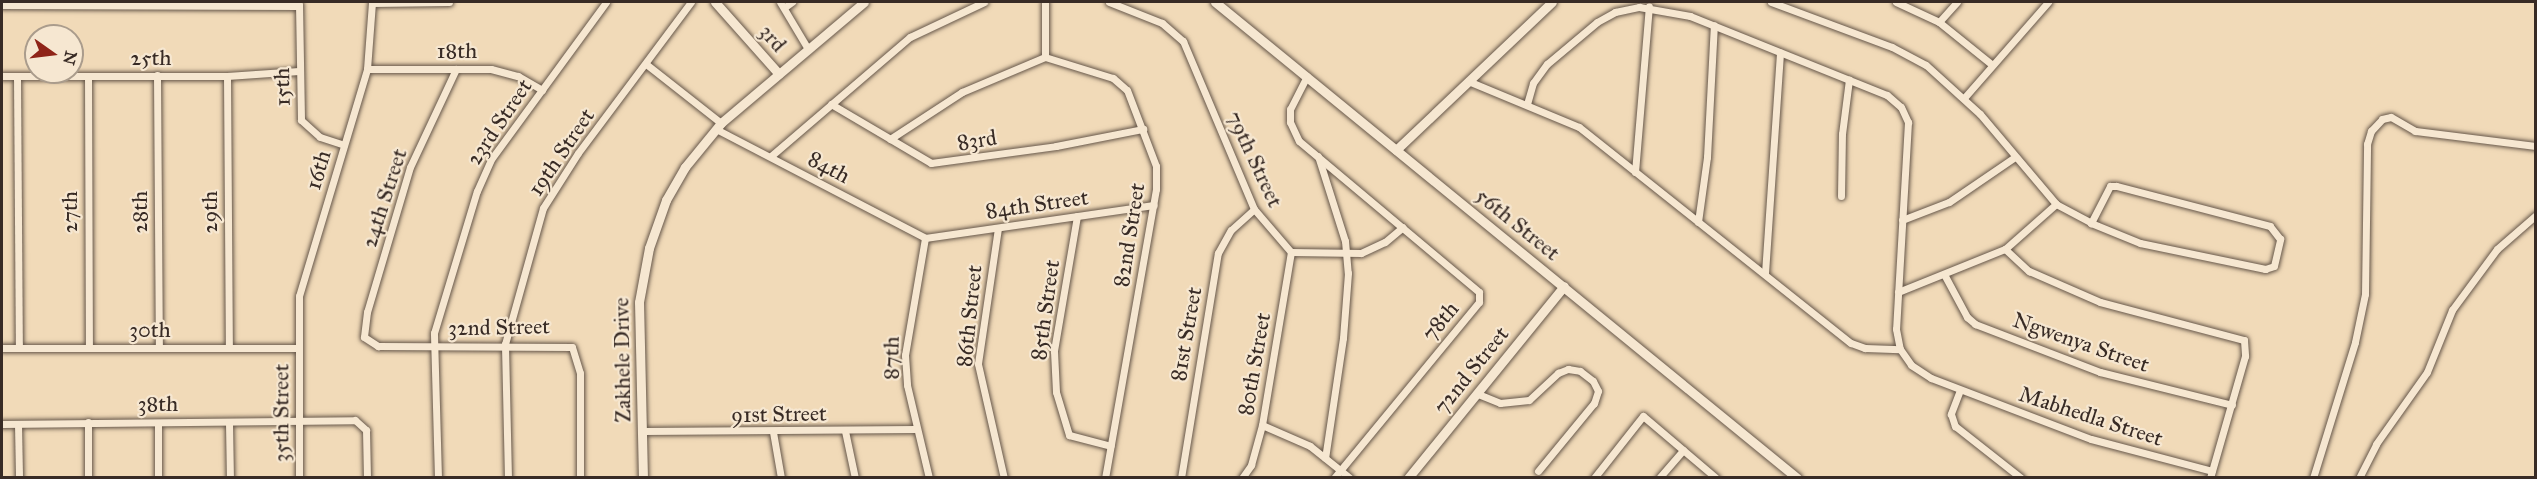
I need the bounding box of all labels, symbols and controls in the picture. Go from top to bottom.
street label: 3rd [754,19,792,57]
north arrow [24,24,84,84]
street label: 18th [437,38,477,64]
street label: 25th [131,45,171,71]
text: N [59,49,81,67]
street label: 15th [268,67,296,107]
street label: 23rd Street [461,74,537,170]
street label: 19th Street [522,103,600,201]
street label: 79th Street [1221,107,1289,211]
street label: 83rd [955,124,999,156]
street label: 24th Street [356,145,412,251]
street label: 84th [803,145,855,189]
street label: 16th [300,147,336,193]
street label: 82nd Street [1108,181,1150,289]
street label: 56th Street [1470,182,1566,266]
street label: 84th Street [984,184,1090,224]
street label: 27th [57,191,83,233]
street label: 28th [127,191,153,233]
street label: 29th [197,191,223,233]
street label: 85th Street [1025,258,1065,362]
street label: 86th Street [951,264,987,368]
street label: 81st Street [1165,285,1207,383]
street label: 78th [1416,296,1464,346]
street label: Zakhele Drive [608,297,636,423]
street label: Ngwenya Street [2009,306,2153,378]
street label: 80th Street [1232,311,1276,417]
street label: 32nd Street [448,313,550,341]
street label: 30th [129,317,171,343]
street label: 72nd Street [1428,321,1514,419]
street label: 87th [877,336,905,380]
street label: 35th Street [268,364,294,462]
street label: Mabhedla Street [2016,380,2166,452]
street label: 38th [138,391,178,417]
street label: 91st Street [731,400,827,428]

